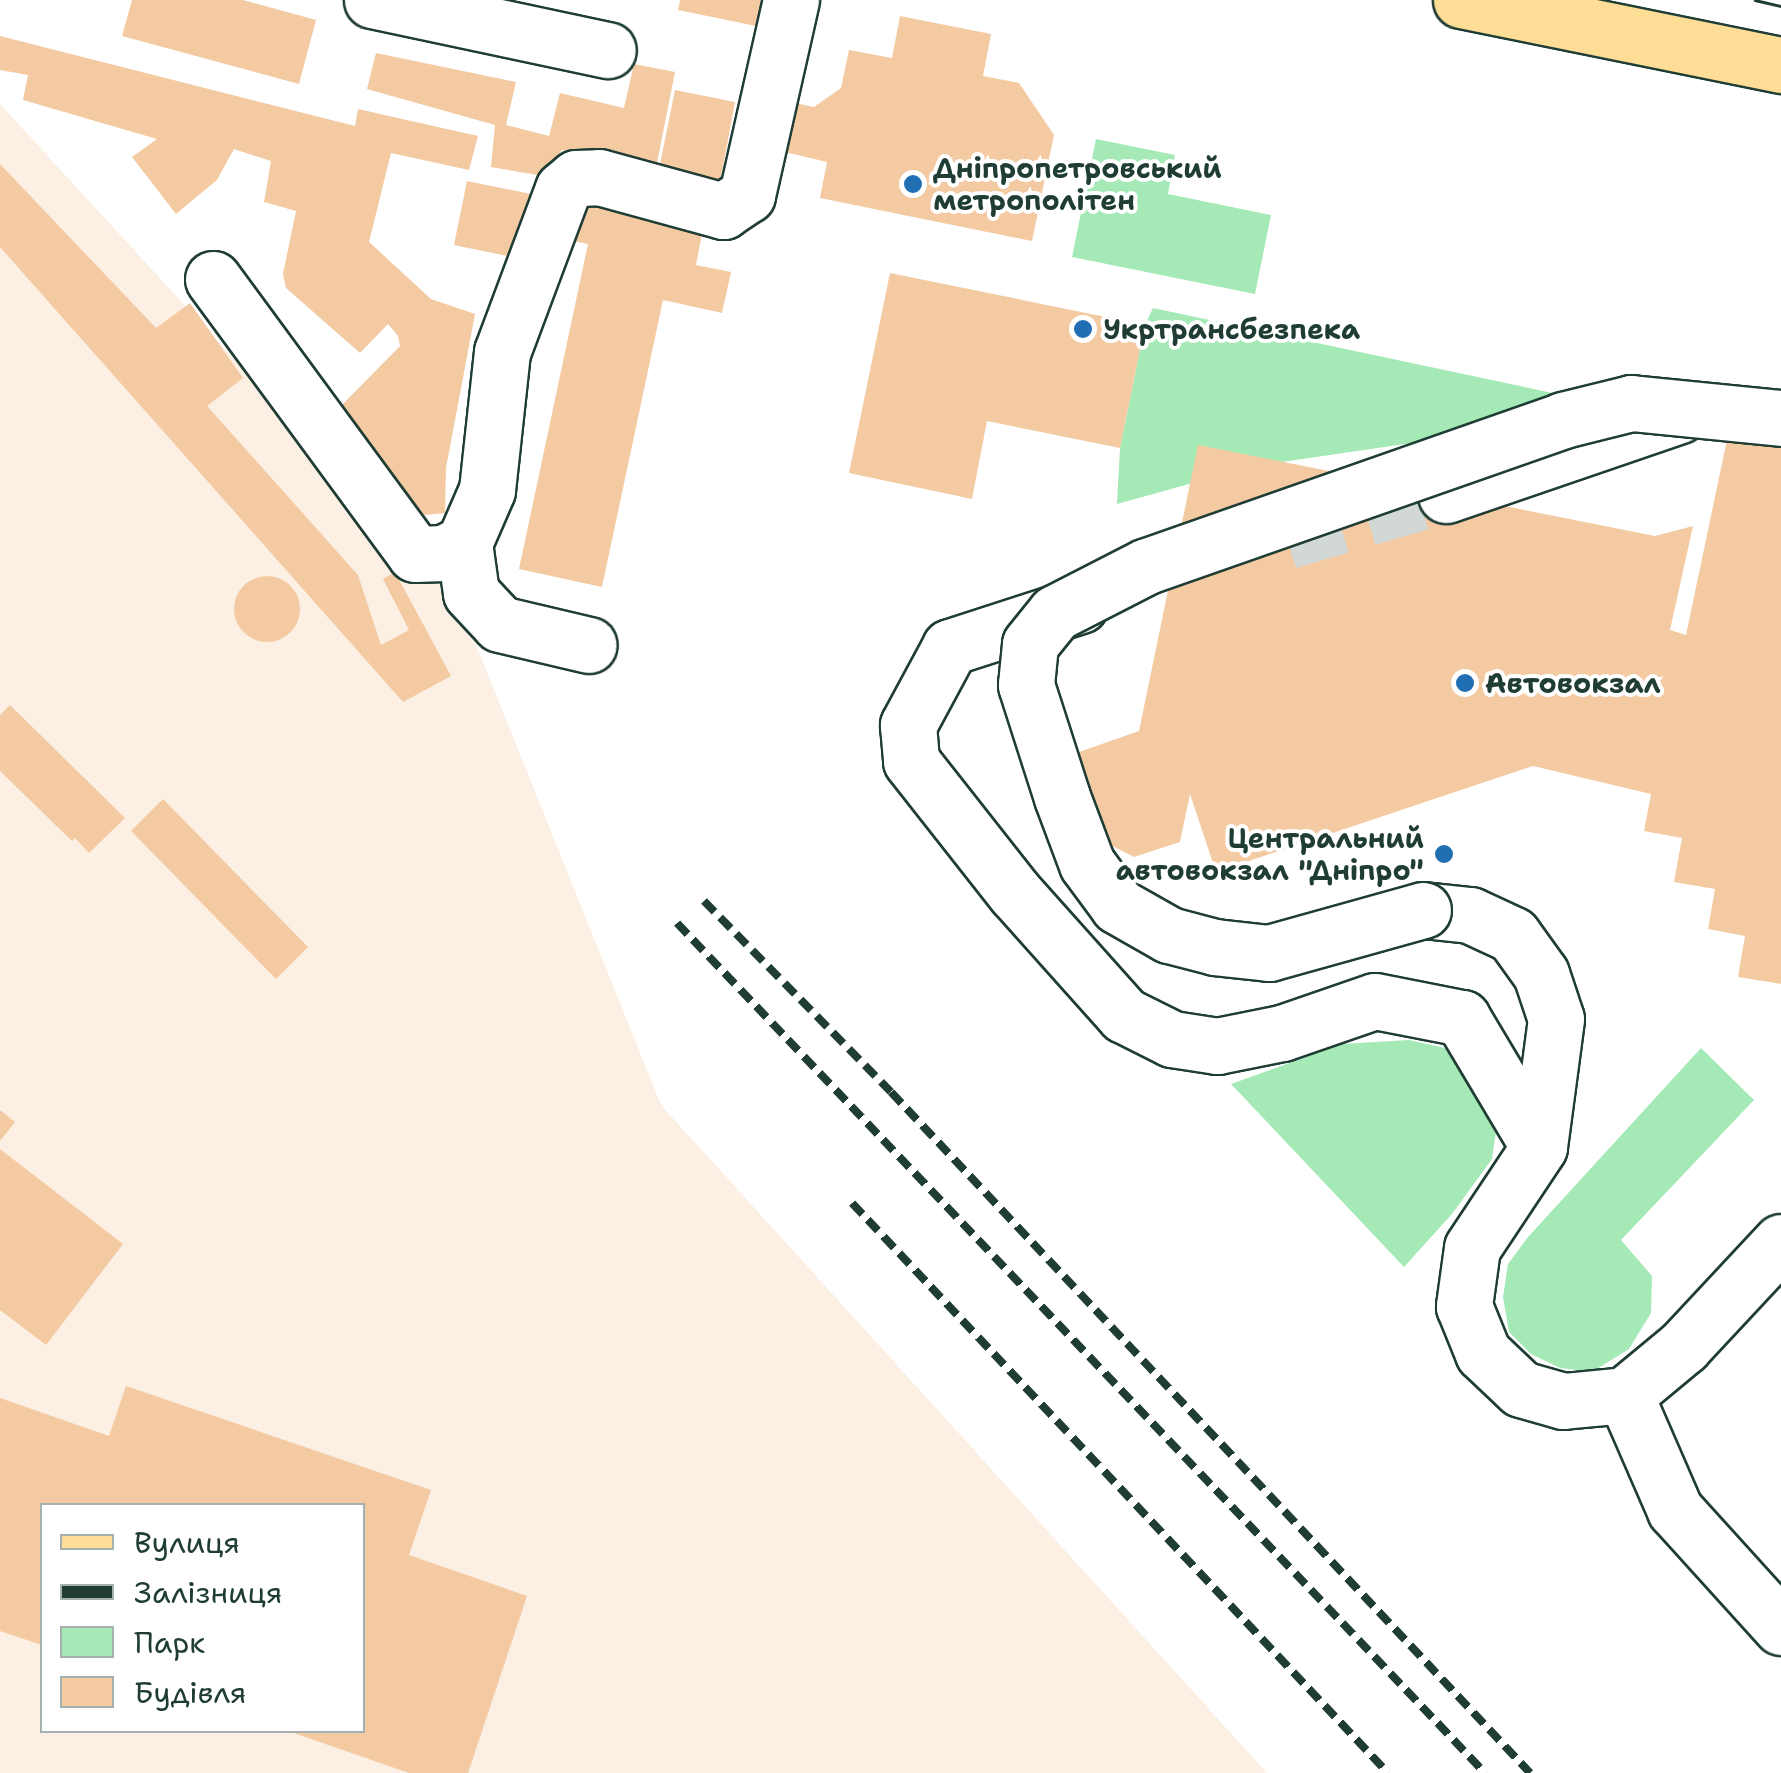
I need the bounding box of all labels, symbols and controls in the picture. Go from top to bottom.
place label: Дніпропетровський метрополітен [933,151,1222,217]
marker: Дніпропетровський метрополітен [902,173,924,195]
place label: Укртрансбезпека [1103,312,1360,346]
marker: Укртрансбезпека [1072,318,1094,340]
place label: Автовокзал [1485,666,1661,700]
marker: Автовокзал [1454,672,1476,694]
place label: Центральний автовокзал "Дніпро" [1116,821,1424,887]
marker: Центральний автовокзал "Дніпро" [1433,843,1455,865]
legend [40,1503,365,1733]
text: Вулиця [134,1522,240,1563]
text: Залізниця [134,1572,283,1613]
text: Парк [134,1622,205,1663]
text: Будівля [134,1672,247,1713]

